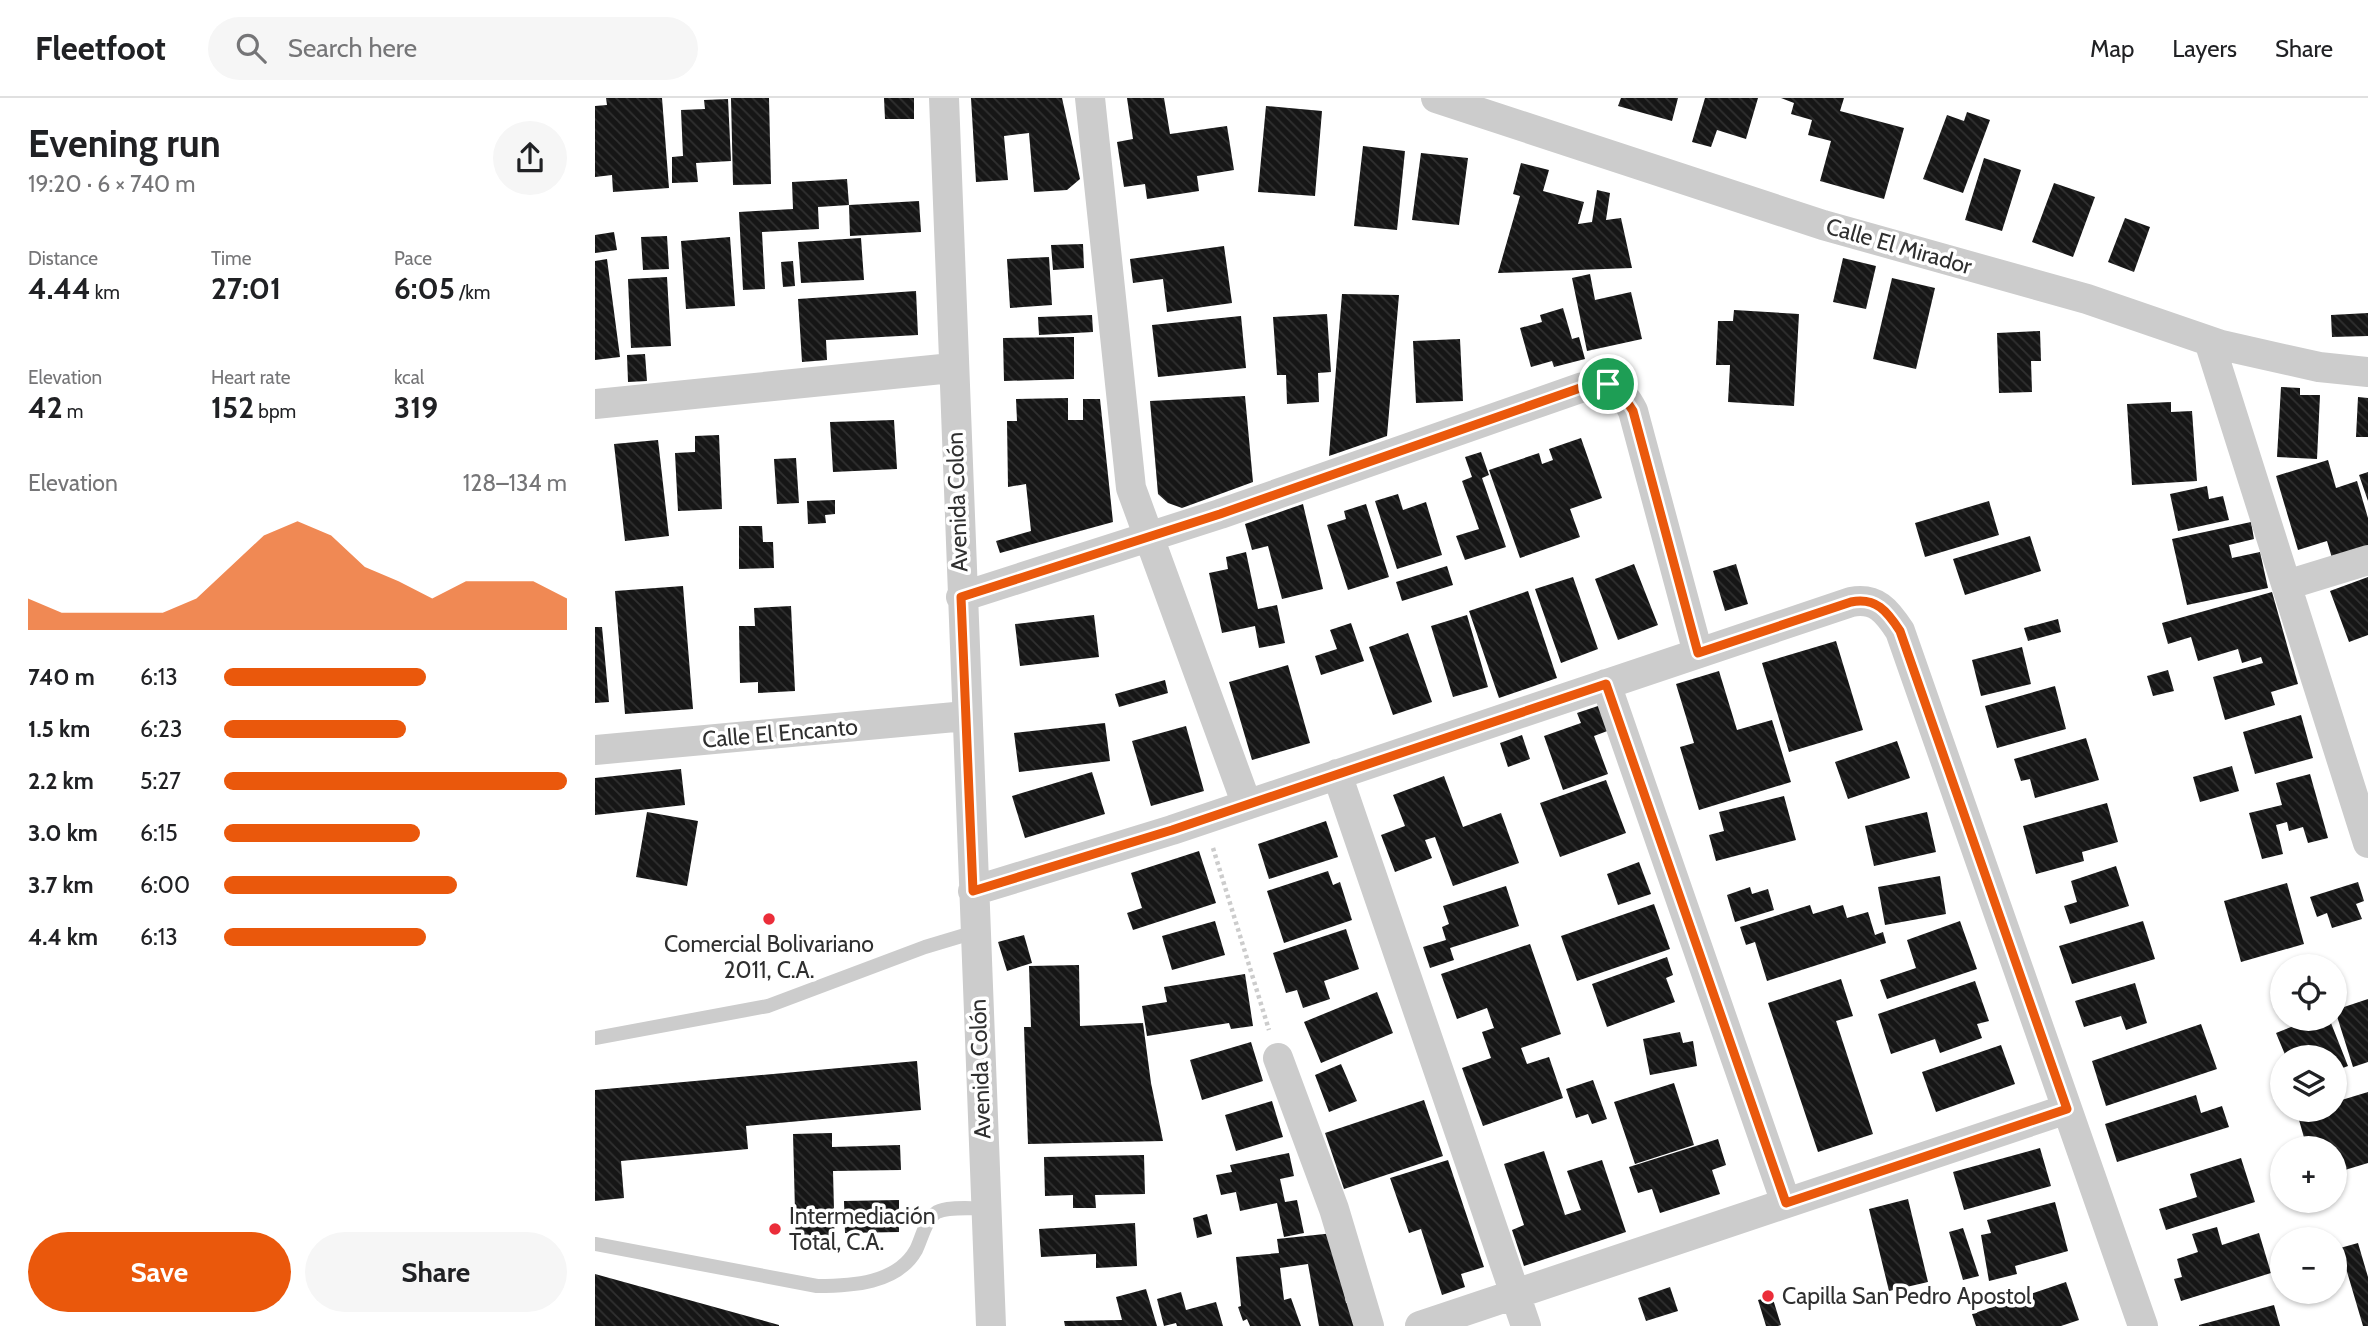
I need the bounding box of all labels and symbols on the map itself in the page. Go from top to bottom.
street label: Calle El Mirador [1823,212,1976,280]
pin [1578,354,1638,414]
street label: Avenida Colón [941,431,973,573]
street label: Calle El Encanto [701,712,859,754]
marker: Comercial Bolivariano 2011, C.A. [761,911,777,927]
place label: Comercial Bolivariano 2011, C.A. [664,930,874,984]
street label: Avenida Colón [964,998,996,1140]
place label: Intermediación Total, C.A. [789,1202,936,1256]
marker: Intermediación Total, C.A. [767,1221,783,1237]
place label: Capilla San Pedro Apostol [1782,1282,2032,1310]
marker: Capilla San Pedro Apostol [1760,1288,1776,1304]

